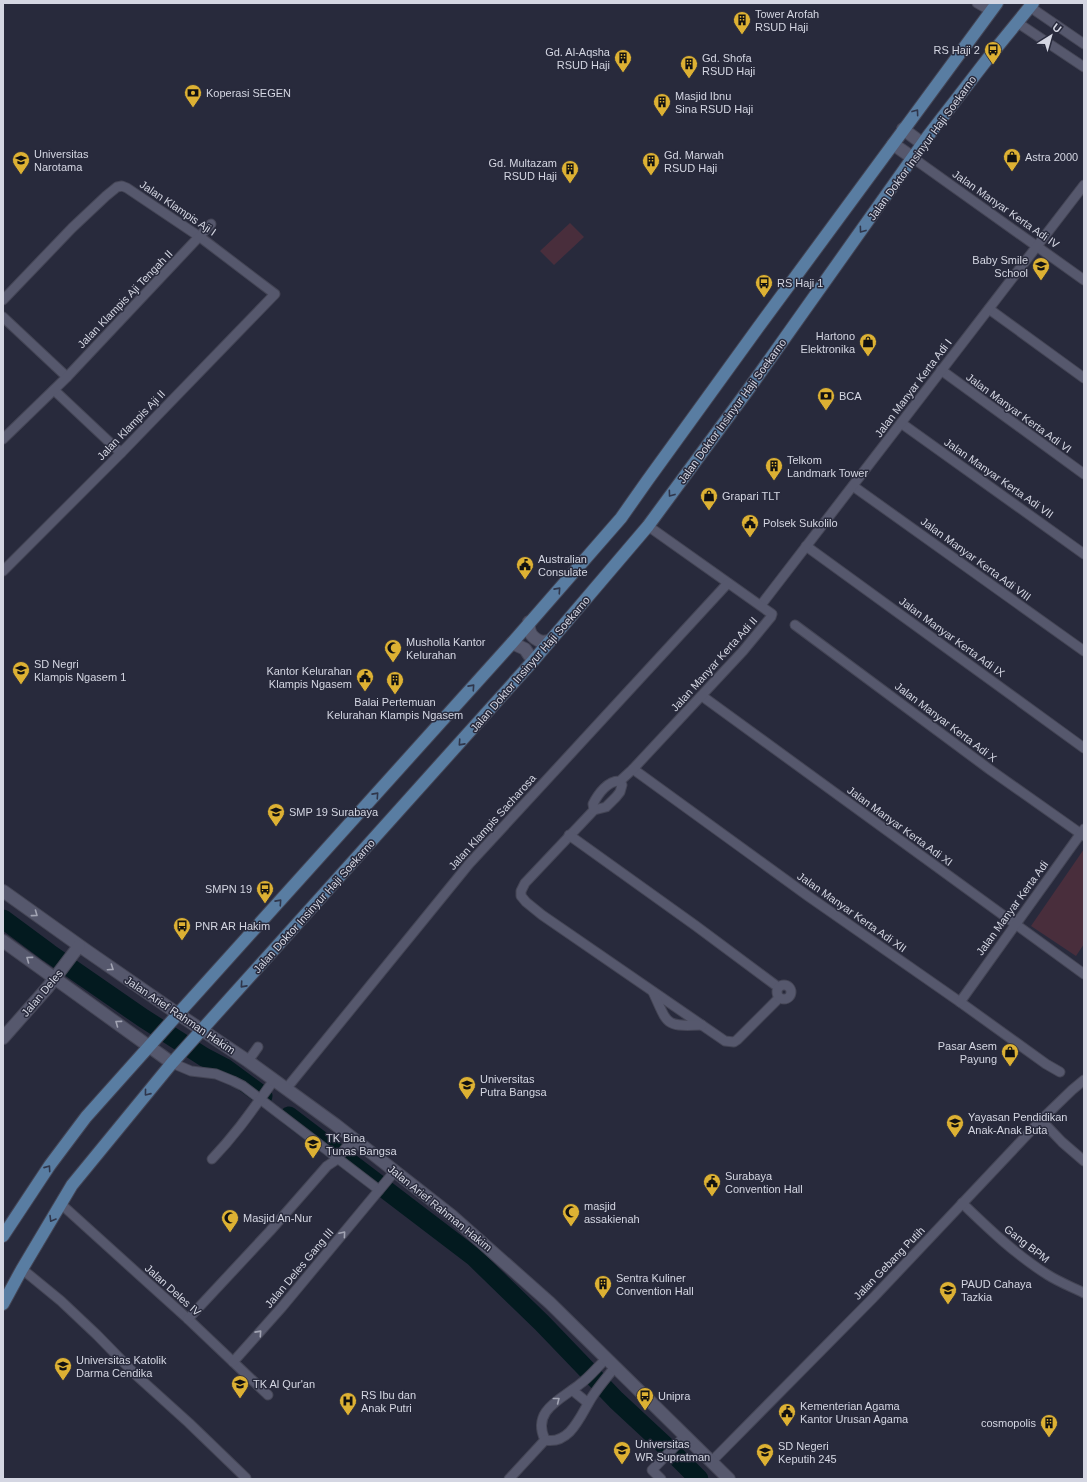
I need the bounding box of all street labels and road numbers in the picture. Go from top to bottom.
street label: Jalan Doktor Insinyur Haji Soekarno [866,73,978,223]
street label: Jalan Manyar Kerta Adi IV [950,168,1062,251]
street label: Jalan Klampis Aji I [138,178,218,238]
street label: Jalan Klampis Aji Tengah II [75,248,175,350]
street label: Jalan Doktor Insinyur Haji Soekarno [676,336,788,486]
street label: Jalan Manyar Kerta Adi I [872,337,954,439]
street label: Jalan Manyar Kerta Adi VI [964,371,1074,455]
street label: Jalan Klampis Aji II [95,388,167,462]
street label: Jalan Manyar Kerta Adi VII [942,436,1056,520]
street label: Jalan Manyar Kerta Adi VIII [919,515,1033,603]
street label: Jalan Doktor Insinyur Haji Soekarno [468,594,592,734]
street label: Jalan Manyar Kerta Adi IX [897,595,1008,680]
street label: Jalan Manyar Kerta Adi II [668,614,760,714]
street label: Jalan Manyar Kerta Adi X [893,680,1000,765]
street label: Jalan Klampis Sacharosa [446,771,539,872]
street label: Jalan Manyar Kerta Adi XI [845,784,955,868]
street label: Jalan Doktor Insinyur Haji Soekarno [251,837,377,975]
street label: Jalan Manyar Kerta Adi [974,858,1050,958]
street label: Jalan Manyar Kerta Adi XII [795,870,909,954]
street label: Jalan Deles [19,967,65,1019]
street label: Jalan Arief Rahman Hakim [123,974,237,1056]
street label: Jalan Arief Rahman Hakim [386,1162,494,1254]
street label: Gang BPM [1002,1223,1052,1265]
street label: Jalan Gebang Putih [851,1224,927,1302]
street label: Jalan Deles Gang III [262,1226,336,1310]
street label: Jalan Deles IV [143,1262,204,1319]

